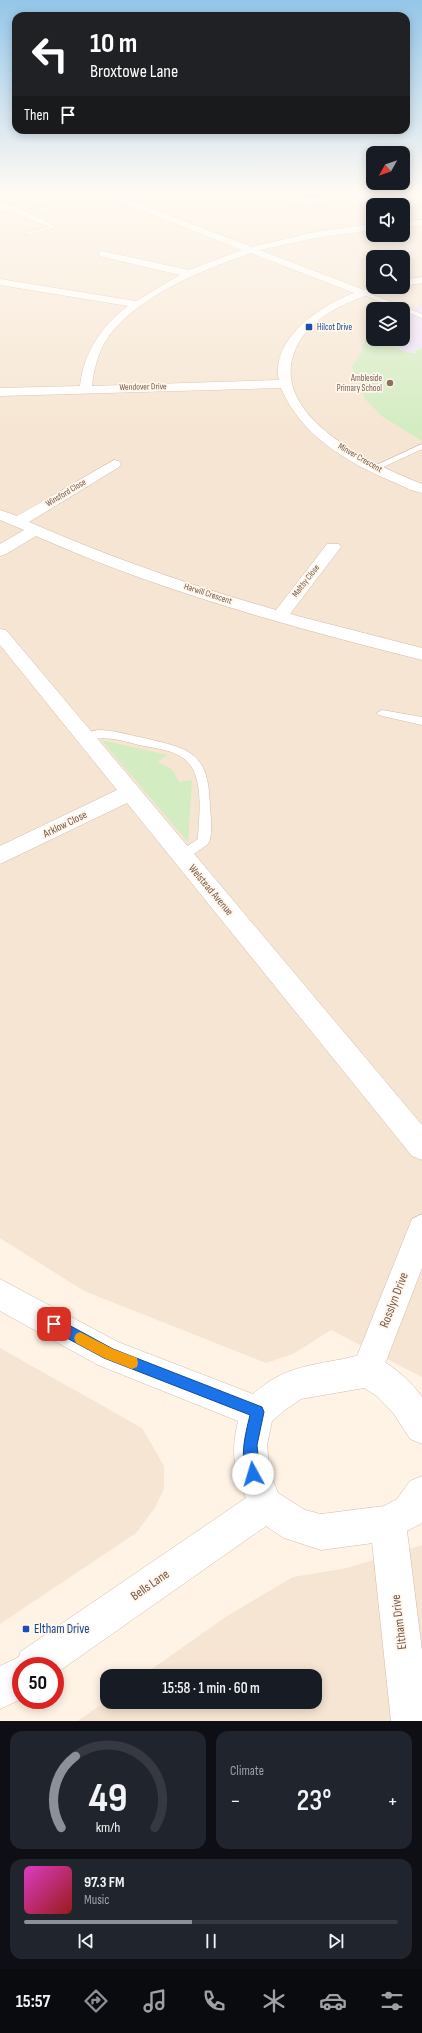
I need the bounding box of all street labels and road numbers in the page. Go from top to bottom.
street label: Wendover Drive [119,381,167,393]
street label: Minver Crescent [336,441,384,475]
street label: Winsford Close [44,477,88,509]
street label: Maltby Close [290,562,322,600]
street label: Harwill Crescent [183,581,234,607]
street label: Arklow Close [40,808,89,841]
street label: Welstead Avenue [186,862,236,918]
street label: Rosslyn Drive [376,1270,412,1330]
street label: Bells Lane [128,1566,172,1604]
street label: Eltham Drive [388,1594,410,1650]

